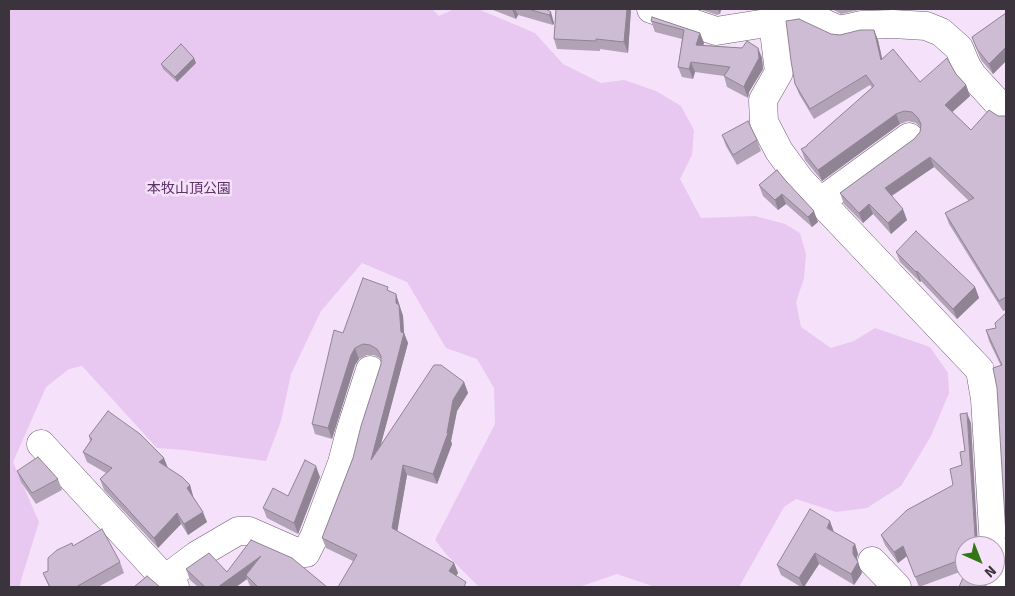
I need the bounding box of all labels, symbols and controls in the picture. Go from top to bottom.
park label: 本牧山頂公園 [147,181,231,197]
north arrow [955,536,1005,586]
text: N [981,562,999,581]

